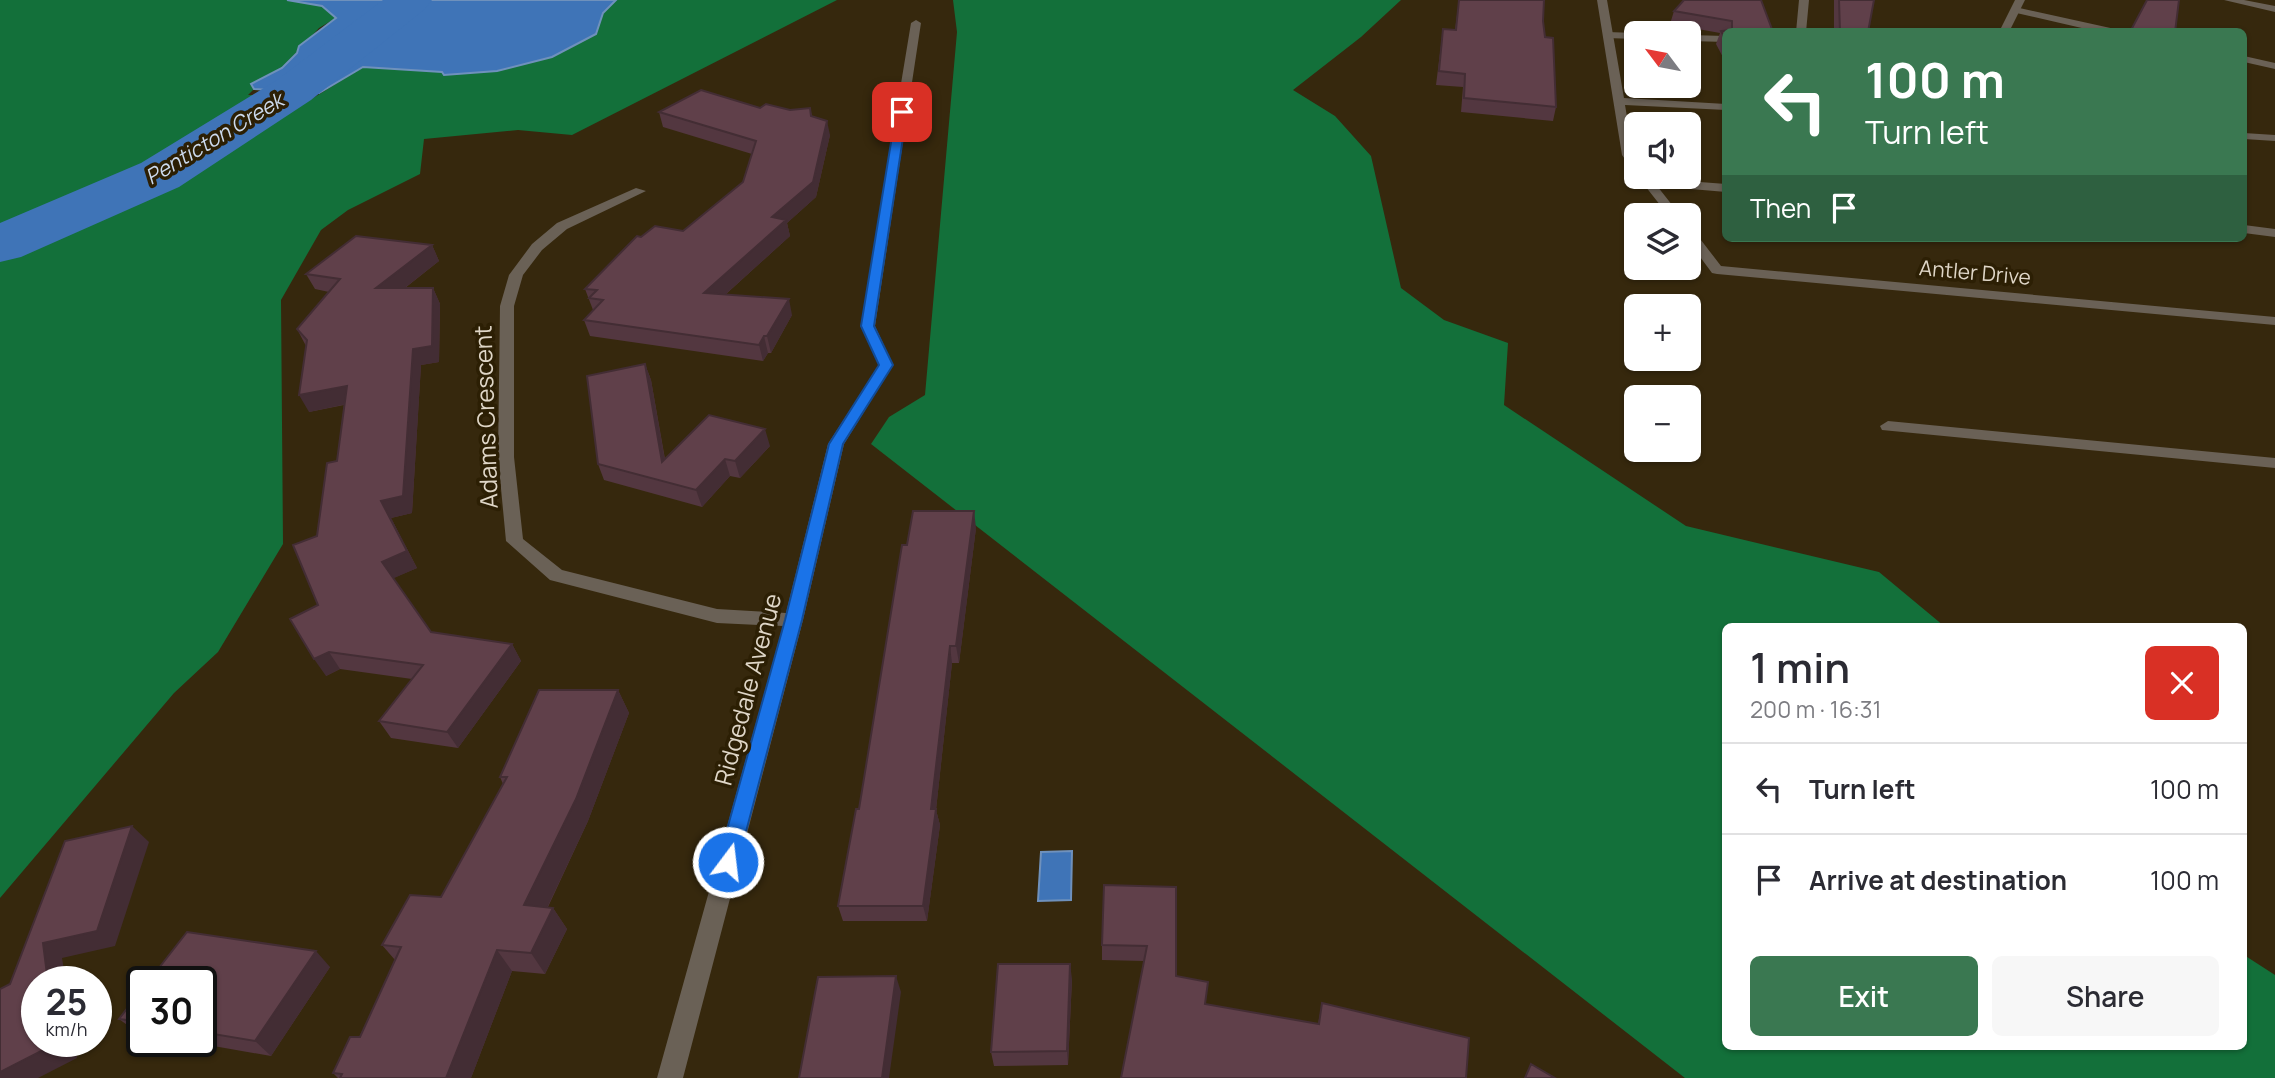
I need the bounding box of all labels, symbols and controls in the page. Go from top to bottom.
north arrow [1624,21,1701,98]
map controls [1624,21,1701,462]
text: 100 m [1865,46,2005,113]
icon: left [1750,56,1841,147]
pin [872,82,932,142]
water label: Penticton Creek [140,84,290,190]
icon: arrive [883,93,921,131]
text: Turn left [1865,110,1989,154]
button: sound [1624,112,1701,189]
icon: arrive [1825,189,1863,227]
text: Then [1750,190,1811,226]
button: layers [1624,203,1701,280]
street label: Antler Drive [1918,253,2032,291]
button: + [1624,294,1701,371]
street label: Adams Crescent [465,325,505,509]
button: − [1624,385,1701,462]
street label: Ridgedale Avenue [706,589,788,789]
text: 1 min [1750,638,1850,696]
button: close [2145,646,2219,720]
text: 200 m · 16:31 [1750,693,1882,725]
icon: left [1750,770,1788,808]
text: Turn left [1809,771,1916,807]
text: 100 m [2150,771,2219,807]
position arrow [691,825,765,899]
icon: arrive [1750,861,1788,899]
text: Arrive at destination [1809,862,2067,898]
text: 100 m [2150,862,2219,898]
button: Exit [1750,956,1978,1036]
button: Share [1992,956,2219,1036]
speed limit sign: 30 [126,966,217,1057]
text: 25 [46,978,87,1026]
text: km/h [46,1017,87,1041]

